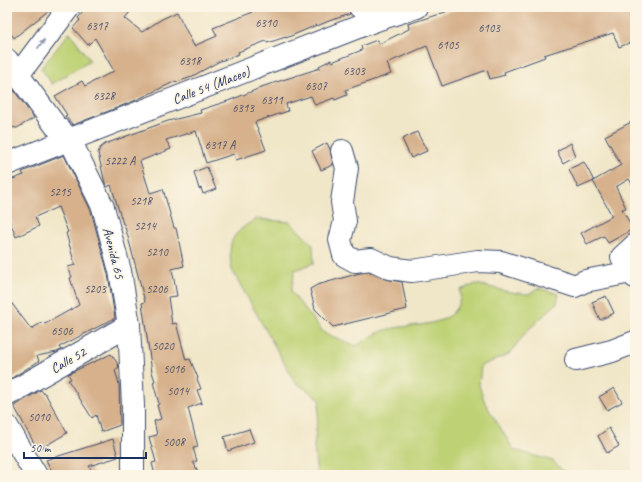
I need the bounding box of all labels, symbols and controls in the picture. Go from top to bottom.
house number: 6310 [255,15,278,31]
house number: 6317 [86,18,108,34]
house number: 6103 [478,20,501,36]
house number: 6105 [437,37,459,53]
one-way arrow [37,38,45,49]
house number: 6318 [179,53,202,69]
street label: Calle 54 (Maceo) [170,62,253,108]
house number: 6303 [343,63,366,79]
house number: 6307 [305,78,327,94]
house number: 6328 [93,88,116,104]
house number: 6311 [261,92,283,108]
house number: 6313 [232,100,255,116]
house number: 6317 A [205,137,236,153]
house number: 5222 A [105,153,136,169]
house number: 5215 [49,184,71,200]
house number: 5218 [130,193,153,209]
house number: 5214 [134,218,157,234]
street label: Avenida 65 [99,226,128,281]
house number: 5210 [146,244,169,260]
house number: 5203 [84,281,107,297]
house number: 5206 [146,281,168,297]
house number: 6506 [51,323,73,339]
house number: 5020 [152,338,175,354]
street label: Calle 52 [48,343,90,377]
house number: 5016 [163,361,185,377]
house number: 5014 [167,383,190,399]
house number: 5010 [28,409,51,425]
scale bar [24,434,146,460]
house number: 5008 [163,434,186,450]
text: 50 m [30,440,52,456]

